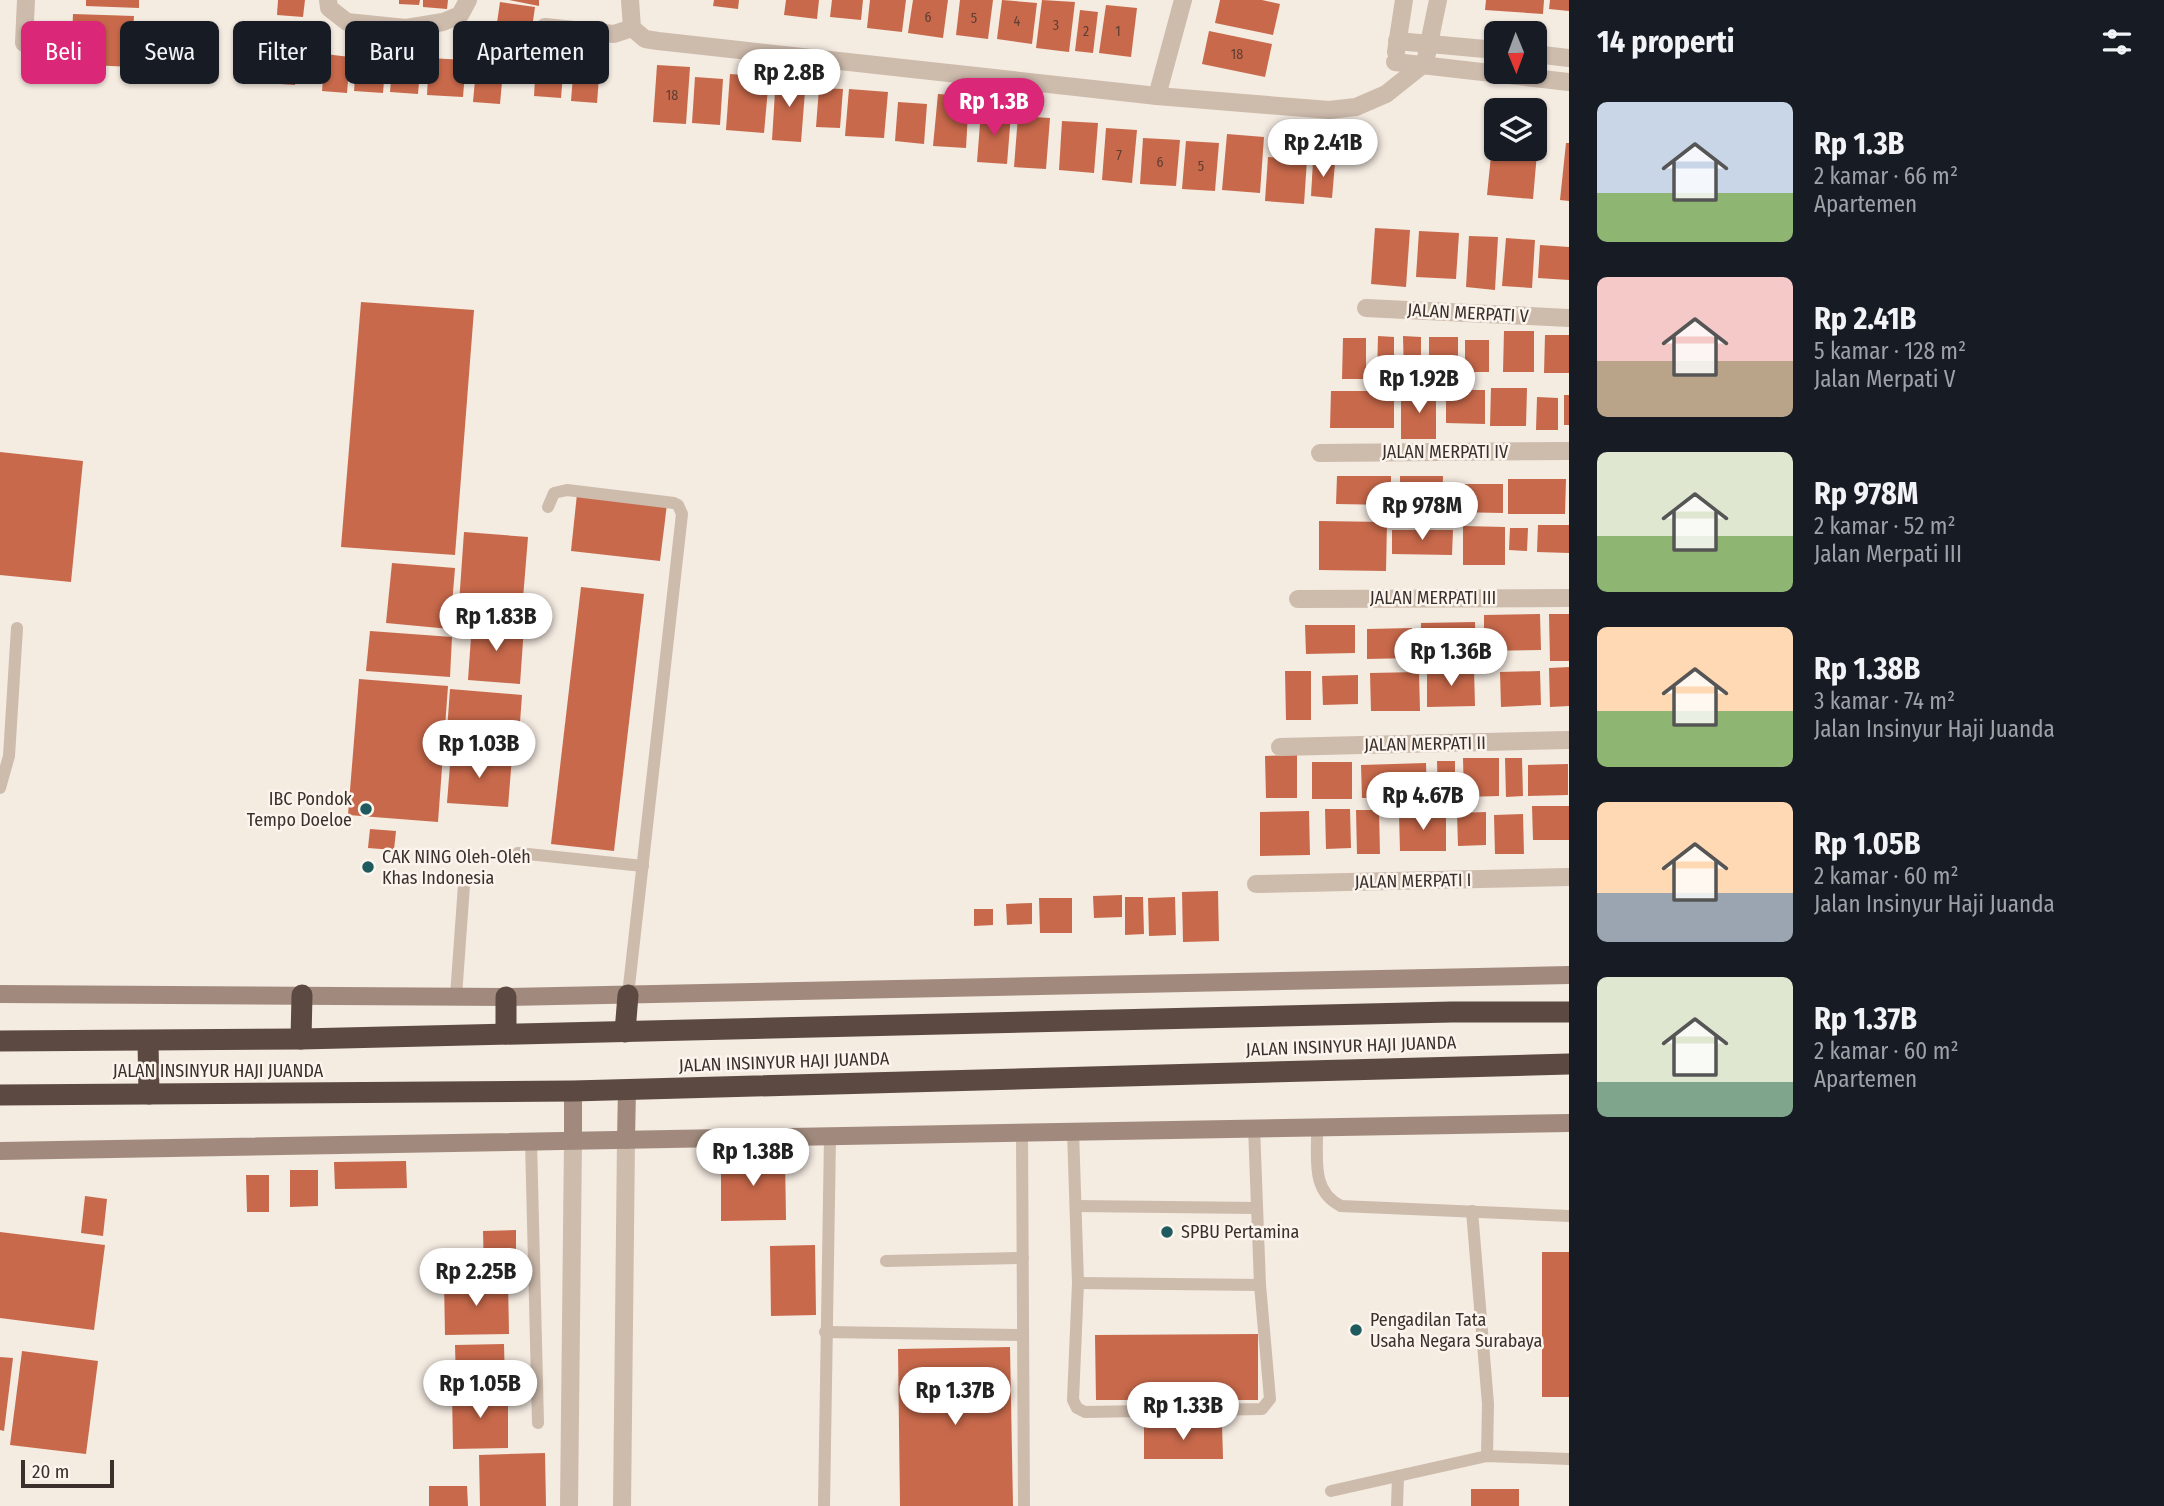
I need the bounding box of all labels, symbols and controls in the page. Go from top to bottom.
house number: 6 [925,9,932,26]
house number: 5 [971,10,977,27]
house number: 4 [1014,13,1021,30]
house number: 3 [1053,17,1059,34]
chip: Beli [21,21,106,84]
chip: Sewa [120,21,219,84]
chip: Filter [233,21,331,84]
chip: Baru [345,21,439,84]
chip: Apartemen [453,21,609,84]
north arrow [1484,21,1547,84]
map controls [1484,21,1547,161]
house number: 2 [1083,23,1089,40]
house number: 1 [1115,23,1121,40]
icon: filters [2098,23,2136,61]
text: 14 properti [1597,24,1735,60]
house number: 18 [1231,46,1243,63]
pin: Rp 2.8B [724,50,854,109]
text: Rp 2.8B [753,58,825,86]
pin: Rp 1.3B [929,78,1059,138]
house number: 18 [666,87,678,104]
text: Rp 1.3B [959,87,1029,115]
button: layers [1484,98,1547,161]
pin: Rp 2.41B [1251,120,1395,179]
text: Rp 1.3B [1814,126,1904,162]
text: Rp 2.41B [1284,128,1362,156]
icon: home [1653,130,1737,214]
house number: 7 [1116,147,1122,164]
house number: 6 [1157,154,1164,171]
house number: 5 [1198,158,1204,175]
text: 2 kamar · 66 m² [1814,162,1958,190]
text: Apartemen [1814,190,1917,218]
street label: JALAN MERPATI V [1407,299,1530,327]
text: Rp 2.41B [1814,301,1916,337]
icon: home [1653,305,1737,389]
text: 5 kamar · 128 m² [1814,337,1966,365]
pin: Rp 1.92B [1347,356,1491,415]
text: Rp 1.92B [1379,364,1459,392]
text: Jalan Merpati V [1814,365,1956,393]
street label: JALAN MERPATI IV [1382,441,1509,463]
text: Rp 978M [1814,476,1918,512]
icon: home [1653,480,1737,564]
pin: Rp 978M [1357,482,1487,542]
text: Rp 978M [1382,491,1462,519]
text: 2 kamar · 52 m² [1814,512,1956,540]
text: Jalan Merpati III [1814,540,1962,568]
street label: JALAN MERPATI III [1370,587,1496,609]
pin: Rp 1.83B [424,594,568,653]
text: Rp 1.83B [455,602,537,630]
pin: Rp 1.36B [1379,628,1523,688]
text: Rp 1.36B [1410,637,1492,665]
text: Rp 1.38B [1814,651,1920,687]
icon: home [1653,655,1737,739]
text: 3 kamar · 74 m² [1814,687,1955,715]
text: Jalan Insinyur Haji Juanda [1814,715,2055,743]
pin: Rp 1.03B [407,720,551,780]
text: Rp 1.03B [439,729,519,757]
street label: JALAN MERPATI II [1364,732,1486,756]
pin: Rp 4.67B [1351,772,1495,832]
text: Rp 4.67B [1382,781,1464,809]
place label: IBC Pondok Tempo Doeloe [247,788,353,831]
marker: IBC Pondok Tempo Doeloe [358,801,374,817]
text: Rp 1.05B [1814,826,1920,862]
icon: home [1653,830,1737,914]
place label: CAK NING Oleh-Oleh Khas Indonesia [382,846,531,889]
marker: CAK NING Oleh-Oleh Khas Indonesia [360,859,376,875]
text: 2 kamar · 60 m² [1814,862,1959,890]
street label: JALAN MERPATI I [1354,869,1472,893]
text: Jalan Insinyur Haji Juanda [1814,890,2055,918]
text: Rp 1.37B [1814,1001,1917,1037]
icon: home [1653,1005,1737,1089]
street label: JALAN INSINYUR HAJI JUANDA [1245,1031,1457,1061]
text: 2 kamar · 60 m² [1814,1037,1959,1065]
street label: JALAN INSINYUR HAJI JUANDA [678,1047,890,1077]
street label: JALAN INSINYUR HAJI JUANDA [113,1060,324,1082]
text: Apartemen [1814,1065,1917,1093]
pin: Rp 1.38B [681,1128,825,1188]
text: Rp 1.38B [712,1137,794,1165]
place label: SPBU Pertamina [1181,1221,1299,1243]
marker: SPBU Pertamina [1159,1224,1175,1240]
pin: Rp 2.25B [404,1248,548,1308]
text: Rp 2.25B [436,1257,516,1285]
place label: Pengadilan Tata Usaha Negara Surabaya [1370,1309,1543,1352]
marker: Pengadilan Tata Usaha Negara Surabaya [1348,1322,1364,1338]
pin: Rp 1.05B [408,1360,552,1420]
pin: Rp 1.37B [883,1368,1027,1427]
text: Rp 1.05B [439,1369,521,1397]
text: Rp 1.37B [916,1376,994,1404]
pin: Rp 1.33B [1111,1382,1255,1442]
text: Rp 1.33B [1143,1391,1223,1419]
scale bar [21,1457,114,1489]
text: 20 m [32,1460,69,1483]

